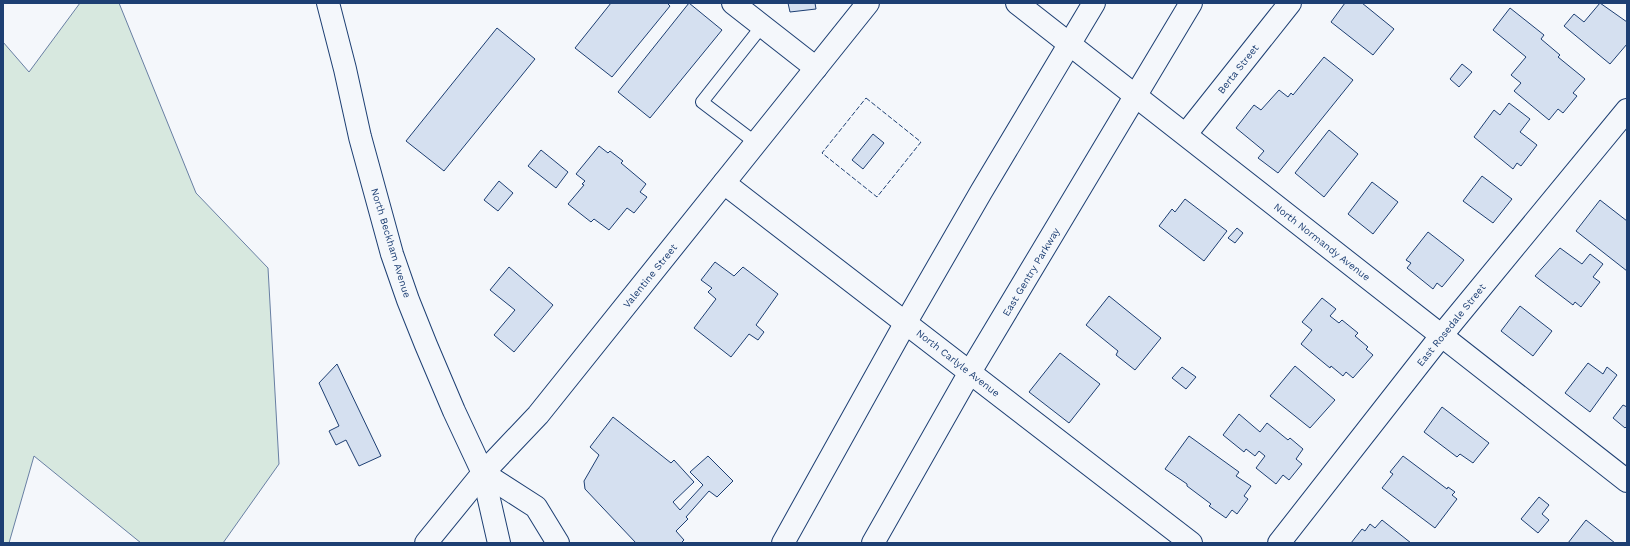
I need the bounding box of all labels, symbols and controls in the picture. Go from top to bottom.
street label: Berta Street [1215,42,1261,96]
street label: North Beckham Avenue [369,187,413,299]
street label: North Normandy Avenue [1272,201,1372,283]
street label: East Gentry Parkway [1000,225,1062,318]
street label: Valentine Street [621,241,680,310]
street label: East Rosedale Street [1414,281,1488,368]
street label: North Carlyle Avenue [914,327,1002,399]

